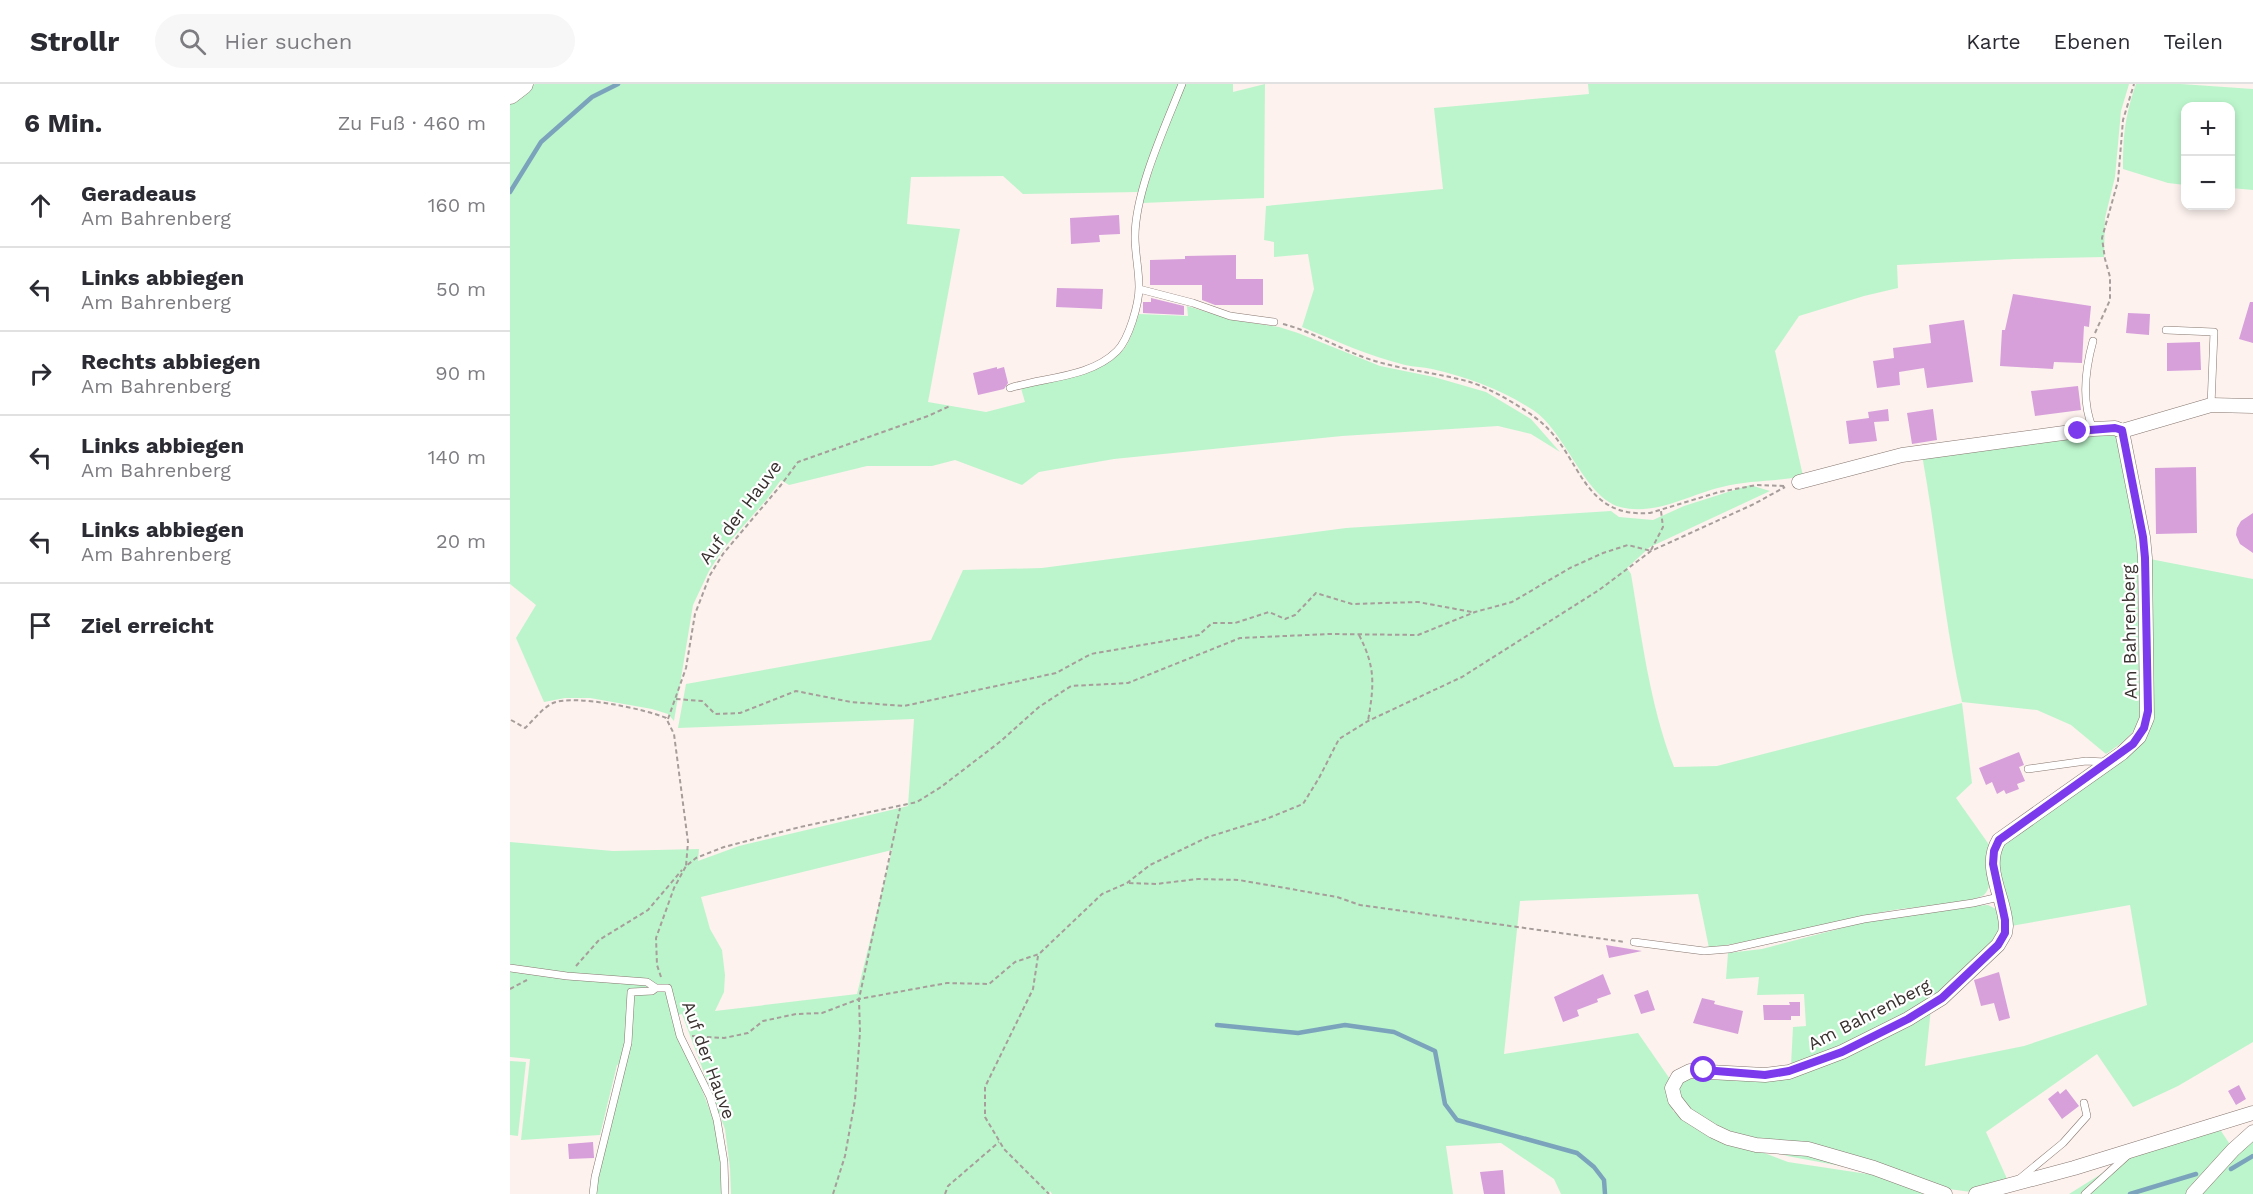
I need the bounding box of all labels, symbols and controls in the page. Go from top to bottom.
search box [155,14,575,68]
text: Strollr [30,25,119,58]
icon: search [176,25,209,58]
text: Hier suchen [224,29,352,54]
text: Karte [1966,29,2021,54]
text: Ebenen [2054,29,2130,54]
text: Teilen [2163,29,2223,54]
map controls [2181,102,2235,210]
button: + [2181,102,2235,156]
text: 6 Min. [24,108,102,138]
text: Zu Fuß · 460 m [338,111,486,135]
button: − [2181,156,2235,210]
text: Geradeaus [81,181,196,206]
icon: ahead [24,189,57,222]
text: 160 m [428,193,486,217]
text: Am Bahrenberg [81,206,231,230]
text: Links abbiegen [81,265,244,290]
icon: left [24,273,57,306]
text: 50 m [436,277,486,301]
text: Am Bahrenberg [81,290,231,314]
text: Rechts abbiegen [81,349,261,374]
icon: right [24,357,57,390]
text: 90 m [435,361,486,385]
text: Am Bahrenberg [81,374,231,398]
route end [2064,417,2090,443]
text: Links abbiegen [81,433,244,458]
icon: left [24,441,57,474]
text: 140 m [428,445,486,469]
street label: Auf der Hauve [694,456,786,568]
text: Am Bahrenberg [81,458,231,482]
text: Links abbiegen [81,517,244,542]
icon: left [24,525,57,558]
text: 20 m [436,529,486,553]
text: Am Bahrenberg [81,542,231,566]
street label: Am Bahrenberg [2117,564,2141,700]
icon: arrive [24,609,57,642]
text: Ziel erreicht [81,613,214,638]
street label: Am Bahrenberg [1804,974,1934,1054]
street label: Auf der Hauve [678,998,740,1122]
route start [1690,1056,1716,1082]

